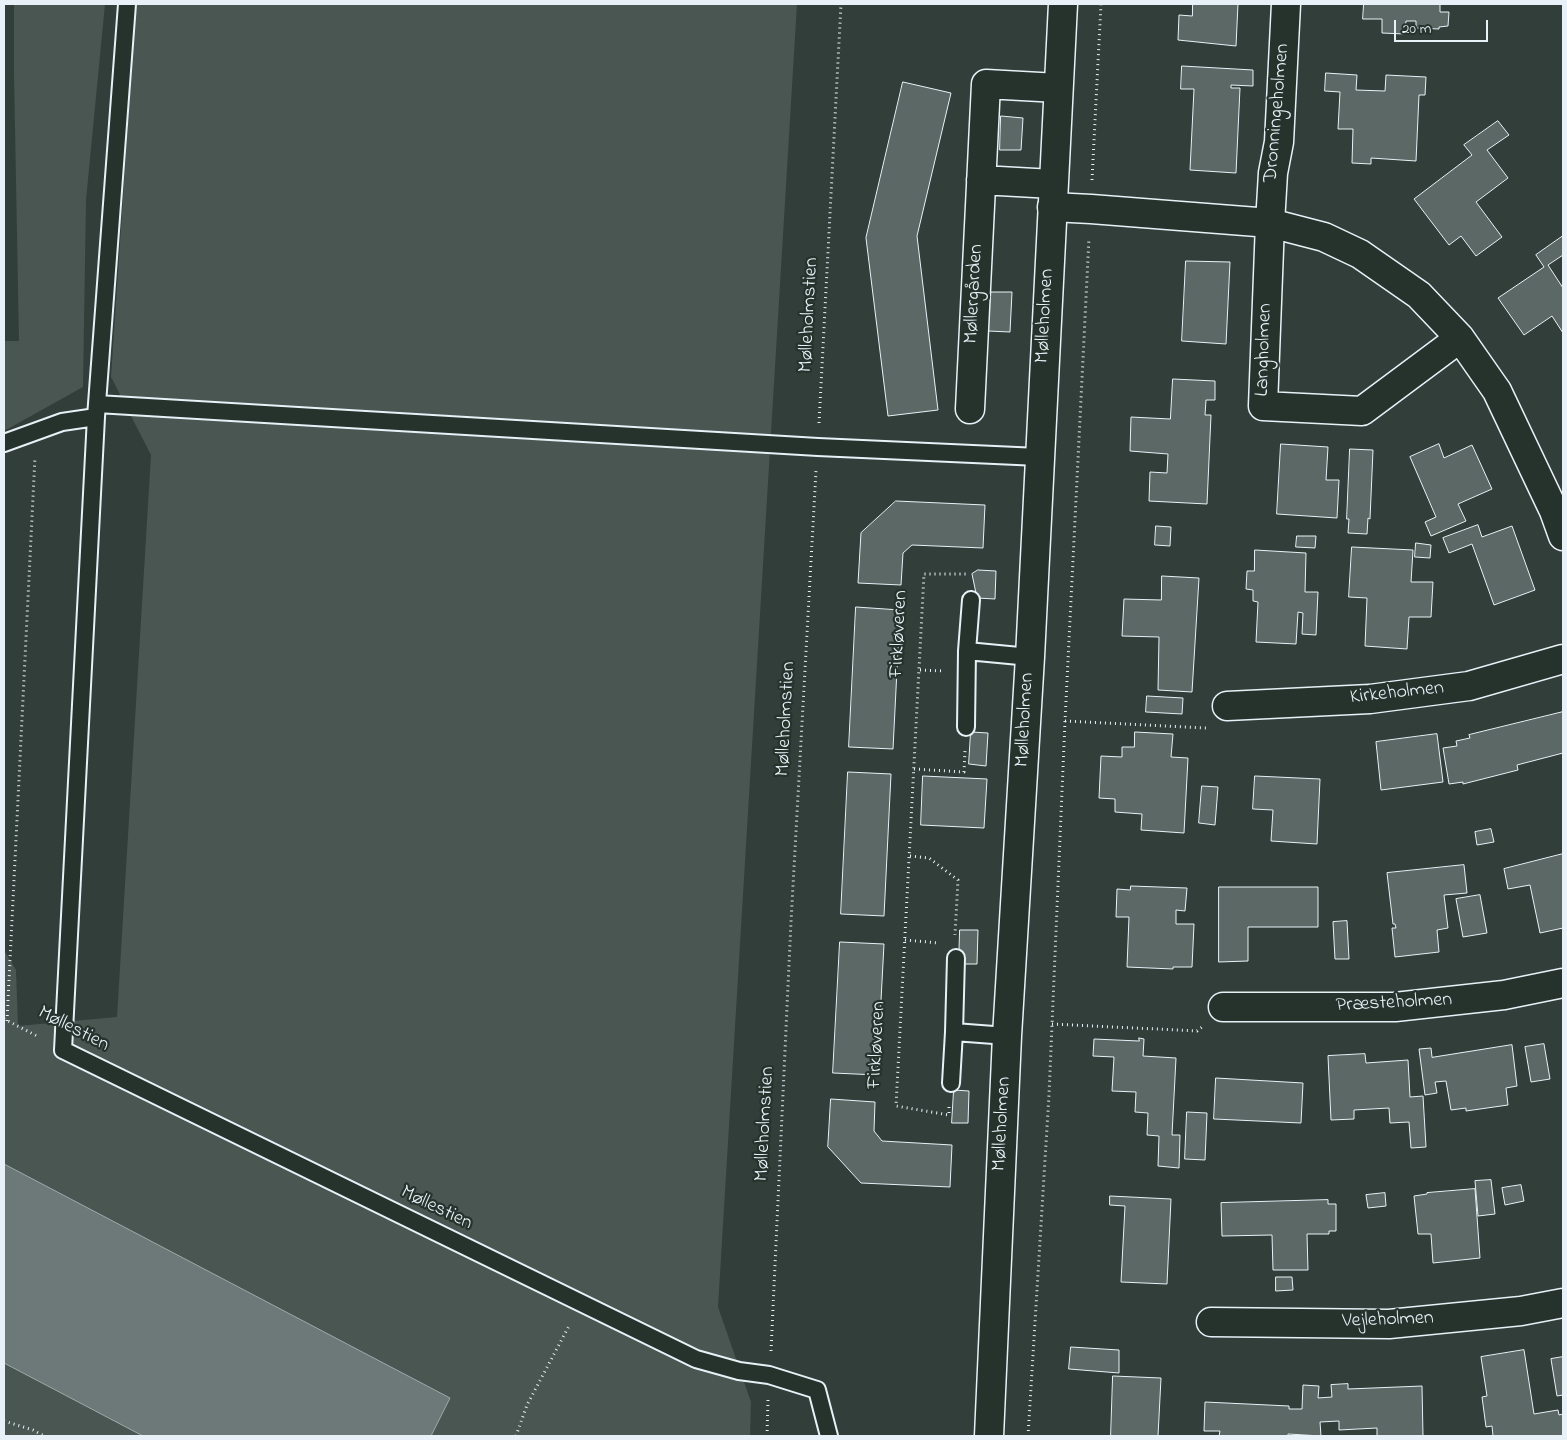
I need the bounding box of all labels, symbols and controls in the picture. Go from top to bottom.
scale bar [1397,10,1491,42]
text: 20 m [1402,18,1431,40]
street label: Dronningeholmen [1260,43,1296,183]
street label: Møllergården [960,244,990,344]
street label: Mølleholmstien [795,257,825,373]
street label: Mølleholmen [1032,268,1060,364]
street label: Langholmen [1251,303,1279,397]
street label: Firkløveren [886,590,914,678]
street label: Mølleholmstien [772,661,802,777]
street label: Mølleholmen [1012,672,1040,768]
street label: Kirkeholmen [1349,677,1445,711]
street label: Præsteholmen [1335,989,1453,1019]
street label: Firkløveren [864,1001,892,1089]
street label: Møllestien [33,1002,113,1058]
street label: Mølleholmstien [751,1066,781,1182]
street label: Mølleholmen [989,1076,1017,1172]
street label: Møllestien [396,1181,476,1237]
street label: Vejleholmen [1342,1307,1434,1335]

